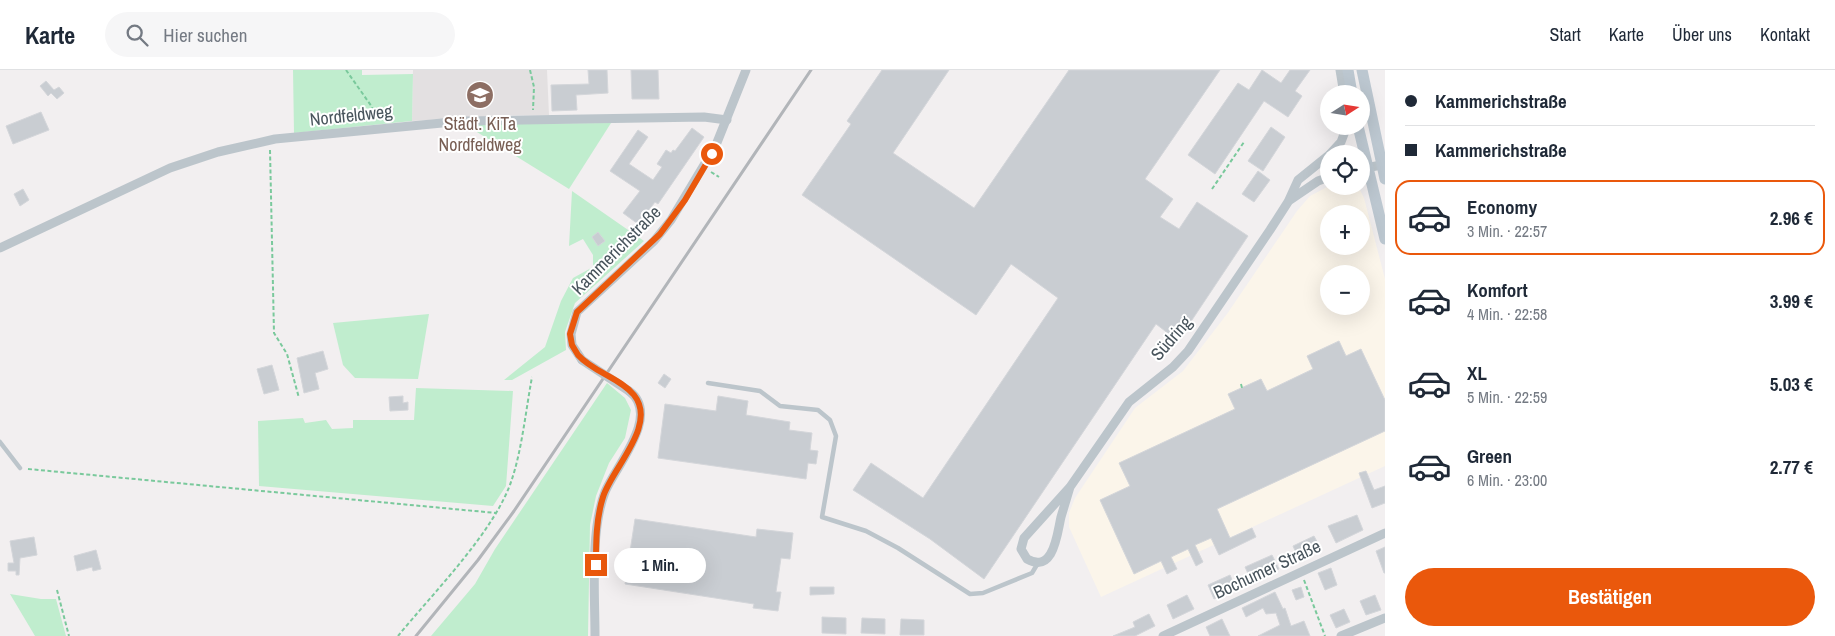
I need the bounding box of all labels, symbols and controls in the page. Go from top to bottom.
search box [105,12,455,57]
text: Karte [25,19,75,51]
icon: search [123,21,151,49]
text: Hier suchen [163,22,247,48]
text: Start [1550,22,1581,47]
text: Karte [1609,22,1644,47]
text: Über uns [1672,22,1732,47]
text: Kontakt [1760,22,1810,47]
school or university icon: Städt. KiTa Nordfeldweg [465,80,495,110]
north arrow [1320,85,1370,135]
map controls [1320,85,1370,315]
text: Kammerichstraße [1435,88,1567,114]
street label: Nordfeldweg [308,98,394,132]
place label: Städt. KiTa Nordfeldweg [439,111,522,157]
text: Kammerichstraße [1435,137,1567,163]
route start [701,143,723,165]
button: locate [1320,145,1370,195]
text: Economy [1467,194,1537,220]
icon: car [1407,195,1452,240]
street label: Kammerichstraße [566,200,666,300]
button: + [1320,205,1370,255]
text: 2.96 € [1770,205,1813,231]
text: 3 Min. · 22:57 [1467,220,1547,242]
button: − [1320,265,1370,315]
text: Komfort [1467,277,1528,303]
icon: car [1407,278,1452,323]
text: 3.99 € [1770,288,1813,314]
text: 4 Min. · 22:58 [1467,303,1547,325]
street label: Südring [1145,310,1198,366]
text: XL [1467,360,1487,386]
icon: car [1407,361,1452,406]
text: 5.03 € [1770,371,1813,397]
text: 5 Min. · 22:59 [1467,386,1547,408]
text: Green [1467,443,1512,469]
icon: car [1407,444,1452,489]
text: 2.77 € [1770,454,1813,480]
text: 6 Min. · 23:00 [1467,469,1547,491]
street label: Bochumer Straße [1209,533,1325,605]
callout: 1 Min. [614,548,706,582]
route end [585,554,607,576]
text: 1 Min. [641,554,679,576]
button: Bestätigen [1405,568,1815,626]

